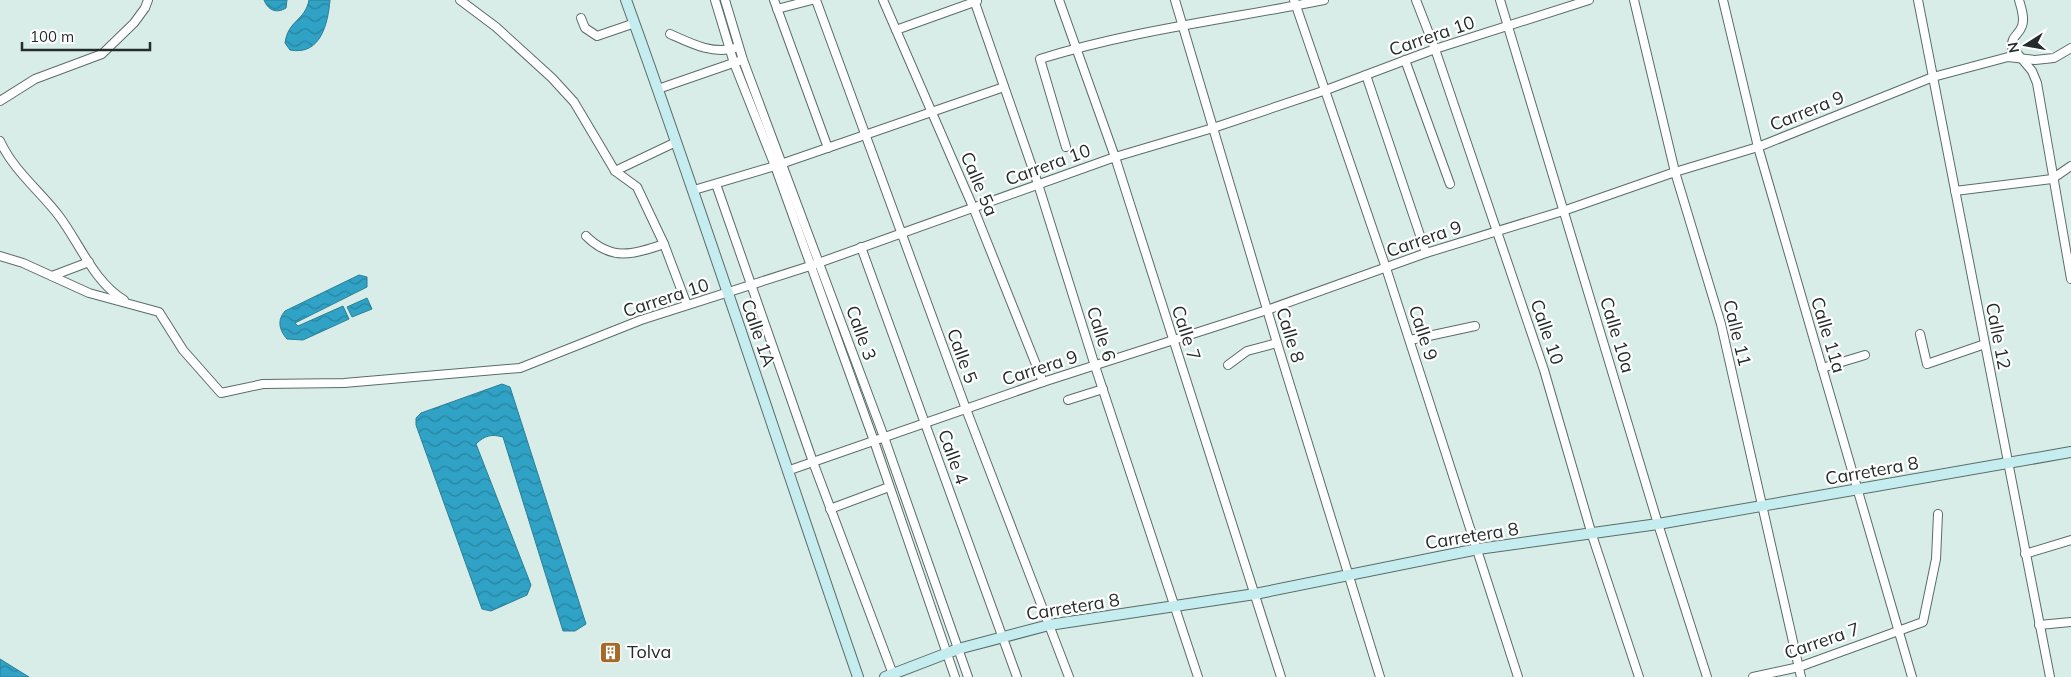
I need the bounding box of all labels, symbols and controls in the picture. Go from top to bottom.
street label: Carrera 10 [1386,10,1478,61]
scale bar [22,20,150,52]
north arrow [2001,20,2051,70]
text: 100 m [30,27,74,46]
text: N [2003,41,2023,54]
street label: Carrera 9 [1766,85,1847,136]
street label: Carrera 10 [1002,138,1094,191]
street label: Calle 5a [956,148,1003,219]
street label: Carrera 9 [1383,215,1465,262]
street label: Carrera 10 [620,273,712,322]
street label: Calle 10a [1595,294,1640,376]
street label: Calle 11a [1806,294,1851,376]
street label: Calle 1A [736,296,781,370]
street label: Calle 10 [1526,296,1569,367]
street label: Calle 11 [1718,297,1757,368]
street label: Calle 12 [1981,301,2016,371]
street label: Calle 3 [841,302,882,363]
street label: Calle 7 [1167,302,1206,363]
street label: Calle 9 [1404,302,1443,363]
street label: Calle 6 [1082,303,1121,364]
street label: Calle 8 [1271,304,1310,365]
street label: Calle 5 [942,325,983,387]
street label: Carrera 9 [999,344,1081,391]
street label: Calle 4 [933,426,974,488]
street label: Carretera 8 [1823,451,1920,490]
street label: Carretera 8 [1424,517,1520,554]
street label: Carretera 8 [1025,588,1121,625]
street label: Carrera 7 [1781,617,1863,664]
building icon: Tolva [599,640,623,664]
place label: Tolva [627,640,671,663]

